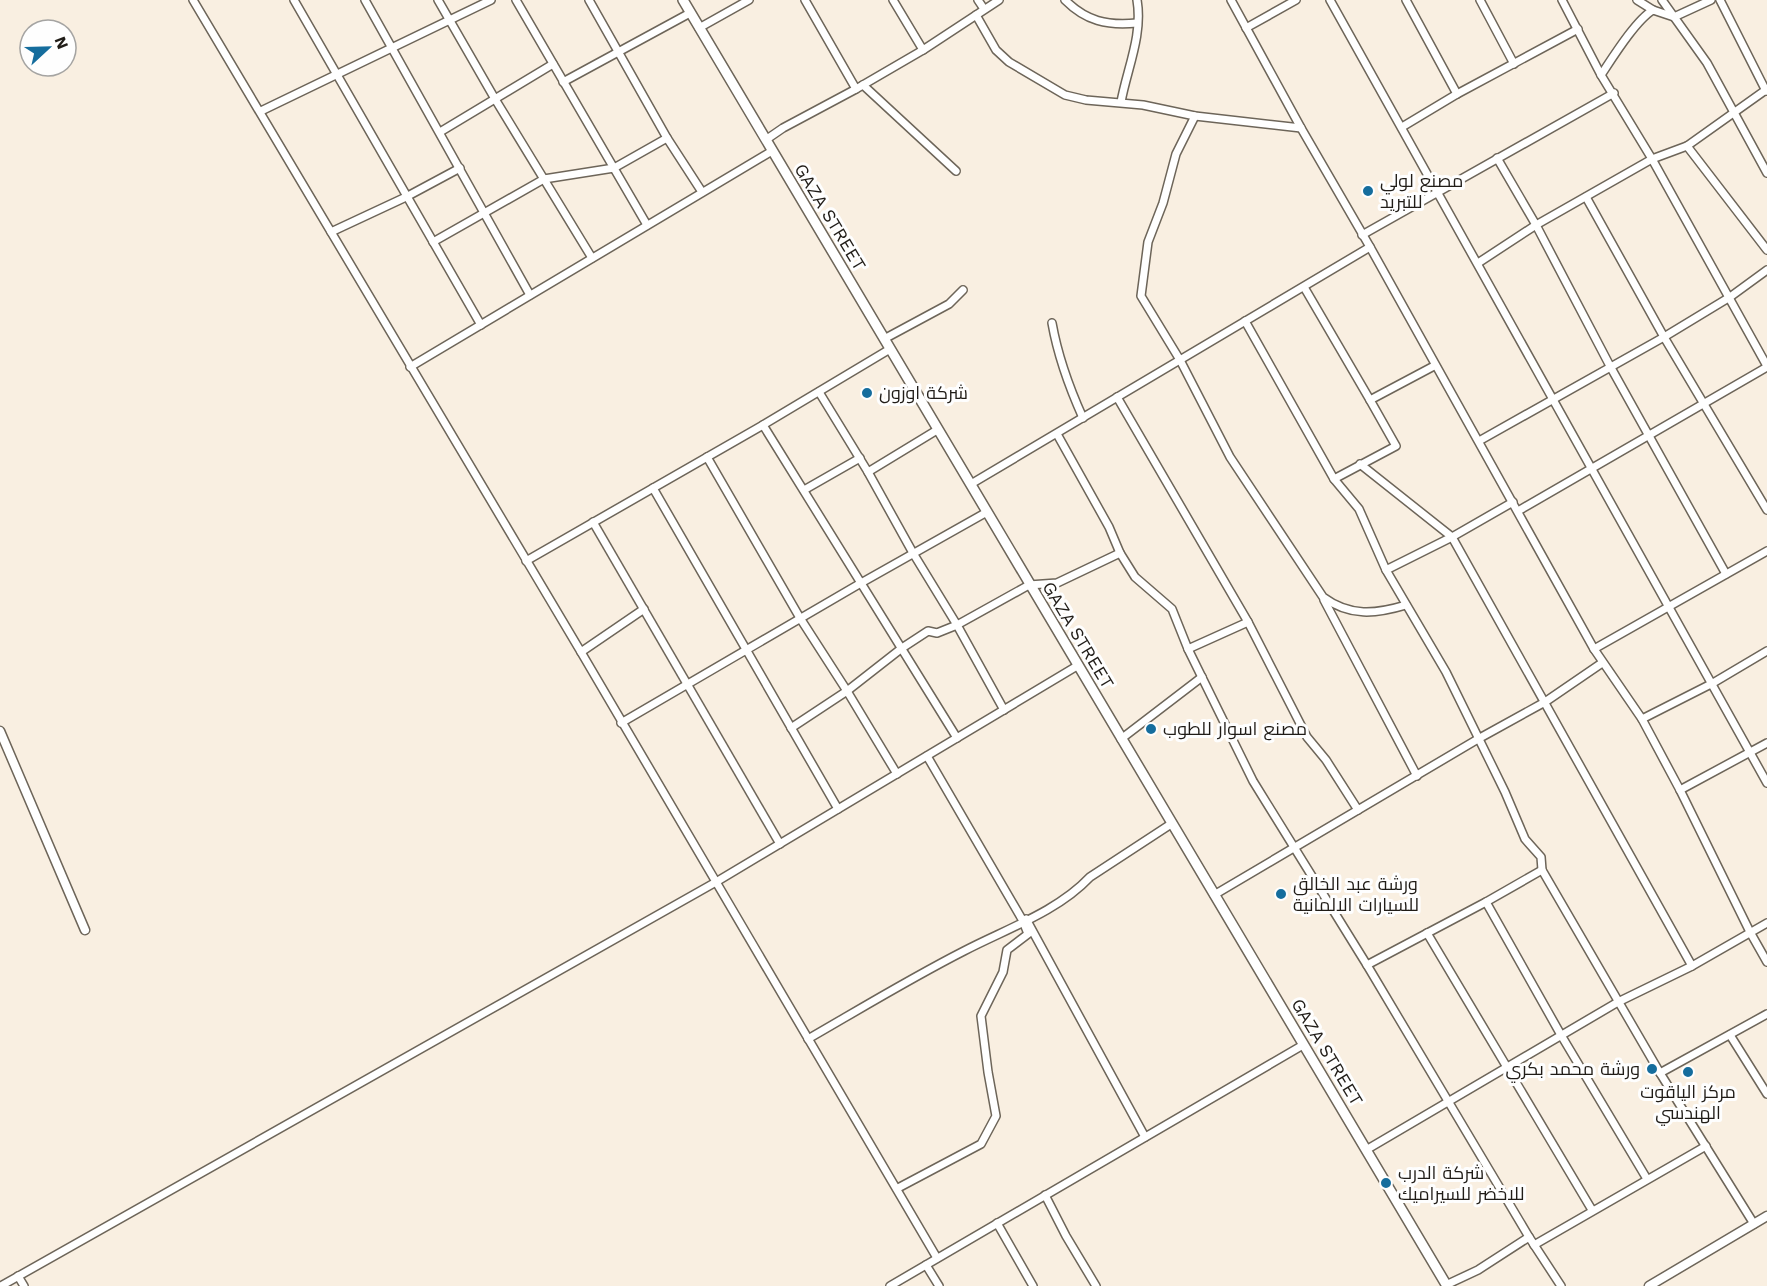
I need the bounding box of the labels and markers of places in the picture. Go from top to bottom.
place label: مصنع لولي للتبريد [1380,170,1463,213]
marker: مصنع لولي للتبريد [1361,184,1375,198]
place label: شركة اوزون [879,382,968,404]
marker: شركة اوزون [860,386,874,400]
place label: مصنع اسوار للطوب [1163,718,1307,741]
marker: مصنع اسوار للطوب [1144,722,1158,736]
place label: ورشة عبد الخالق للسيارات الالمانية [1293,873,1419,916]
marker: ورشة عبد الخالق للسيارات الالمانية [1274,887,1288,901]
place label: ورشة محمد بكري [1506,1058,1640,1083]
marker: ورشة محمد بكري [1645,1062,1659,1076]
marker: مركز الياقوت الهندسي [1681,1065,1695,1079]
place label: مركز الياقوت الهندسي [1640,1081,1736,1126]
place label: شركة الدرب للاخضر للسيراميك [1398,1162,1524,1205]
marker: شركة الدرب للاخضر للسيراميك [1379,1176,1393,1190]

